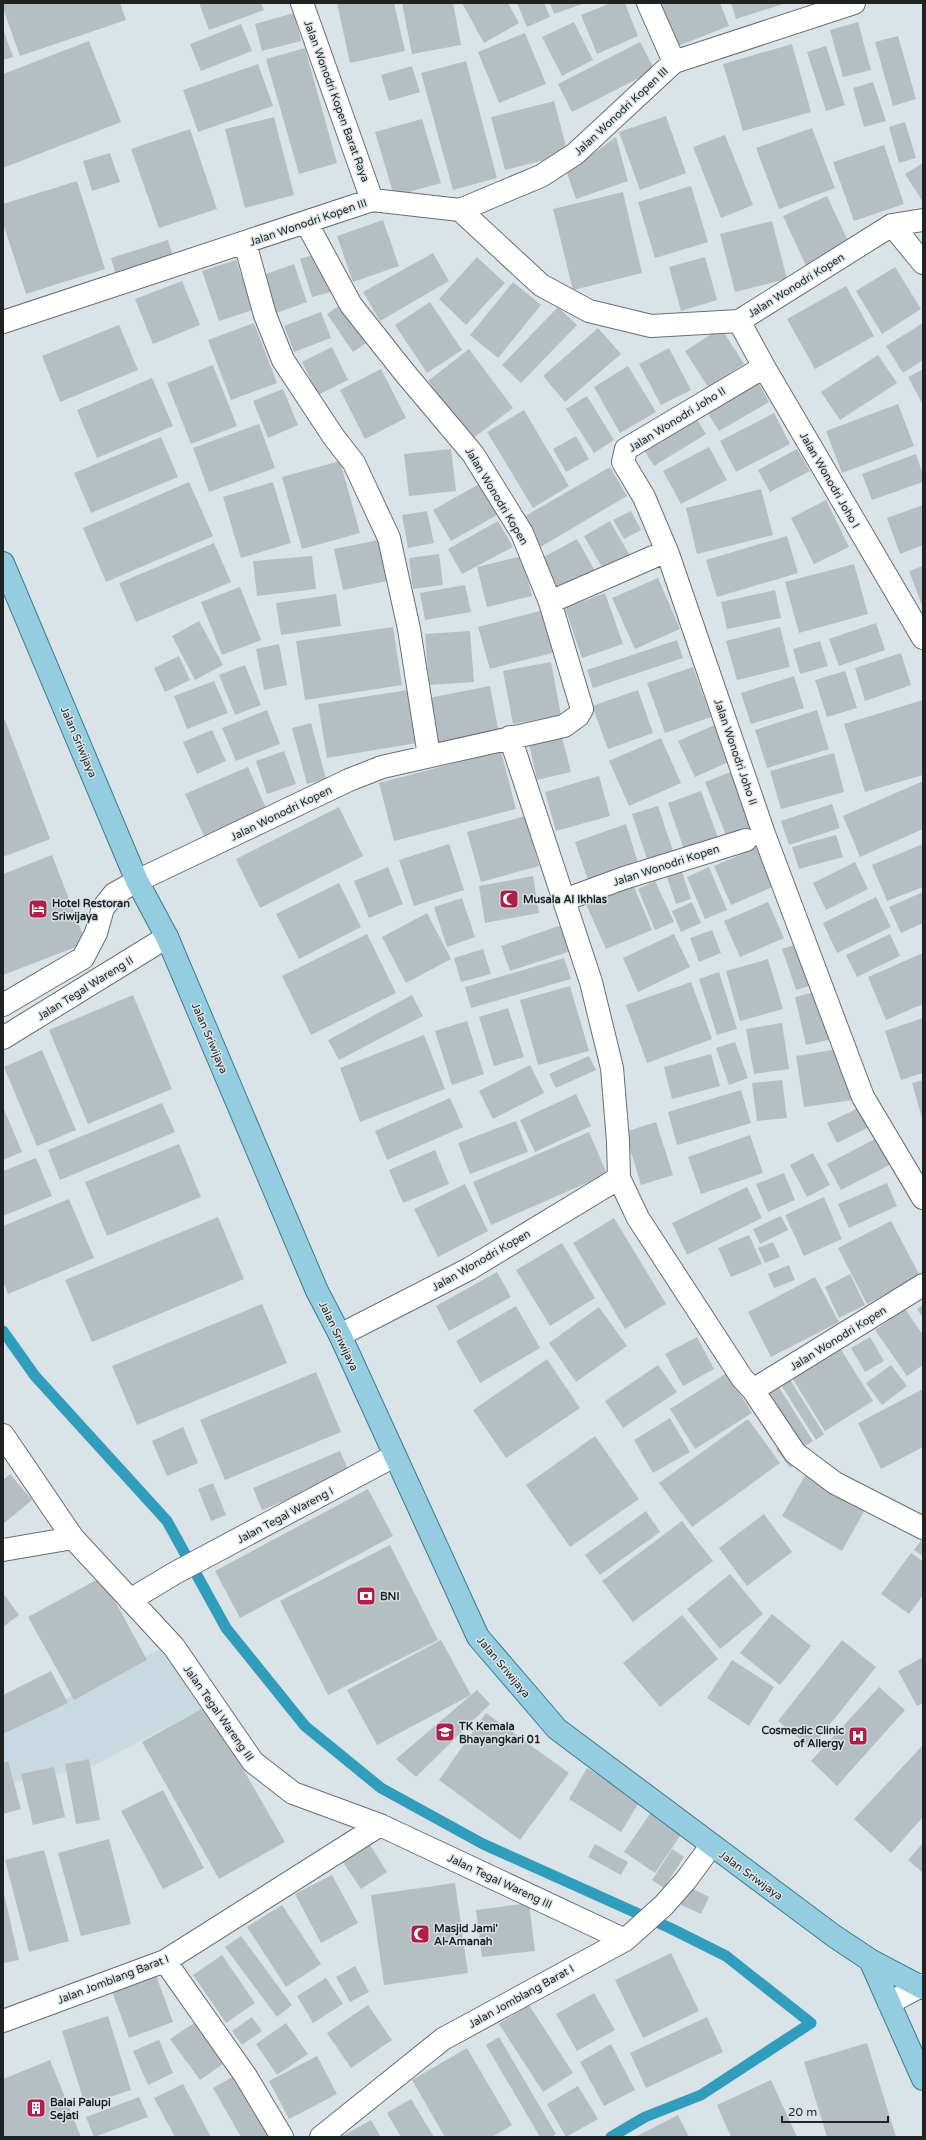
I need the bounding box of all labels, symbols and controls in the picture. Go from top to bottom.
street label: Jalan Wonodri Kopen Barat Raya [301,19,372,184]
street label: Jalan Wonodri Kopen III [572,65,671,158]
street label: Jalan Wonodri Kopen III [248,196,369,249]
street label: Jalan Wonodri Kopen [746,250,847,320]
street label: Jalan Wonodri Joho II [627,384,728,455]
street label: Jalan Wonodri Joho I [797,430,862,530]
street label: Jalan Wonodri Kopen [462,445,531,547]
street label: Jalan Wonodri Joho II [711,697,760,807]
street label: Jalan Sriwijaya [58,705,99,780]
street label: Jalan Wonodri Kopen [228,783,334,844]
street label: Jalan Wonodri Kopen [611,842,721,889]
mosque icon: Musala Al Ikhlas [498,888,520,910]
place label: Musala Al Ikhlas [523,893,608,906]
place label: Hotel Restoran Sriwijaya [52,897,130,924]
hotel icon: Hotel Restoran Sriwijaya [27,898,49,920]
street label: Jalan Tegal Wareng II [35,954,136,1023]
street label: Jalan Sriwijaya [189,1001,230,1076]
street label: Jalan Wonodri Kopen [430,1227,533,1294]
street label: Jalan Sriwijaya [316,1299,361,1373]
street label: Jalan Wonodri Kopen [788,1303,889,1373]
street label: Jalan Tegal Wareng I [235,1484,336,1546]
bank icon: BNI [355,1585,377,1607]
place label: BNI [380,1590,400,1603]
street label: Jalan Sriwijaya [474,1634,533,1701]
street label: Jalan Tegal Wareng III [181,1663,257,1764]
place label: TK Kemala Bhayangkari 01 [458,1720,541,1747]
school or university icon: TK Kemala Bhayangkari 01 [434,1721,456,1743]
place label: Cosmedic Clinic of Allergy [761,1724,844,1751]
hospital icon: Cosmedic Clinic of Allergy [847,1725,869,1747]
street label: Jalan Sriwijaya [716,1848,785,1903]
street label: Jalan Tegal Wareng III [445,1852,554,1911]
place label: Masjid Jami' Al-Amanah [434,1922,499,1948]
mosque icon: Masjid Jami' Al-Amanah [409,1923,431,1945]
street label: Jalan Jomblang Barat I [56,1952,171,2007]
street label: Jalan Jomblang Barat I [466,1962,576,2031]
place label: Balai Palupi Sejati [50,2096,111,2123]
building icon: Balai Palupi Sejati [25,2097,47,2119]
scale bar [782,2098,888,2124]
text: 20 m [788,2105,817,2119]

